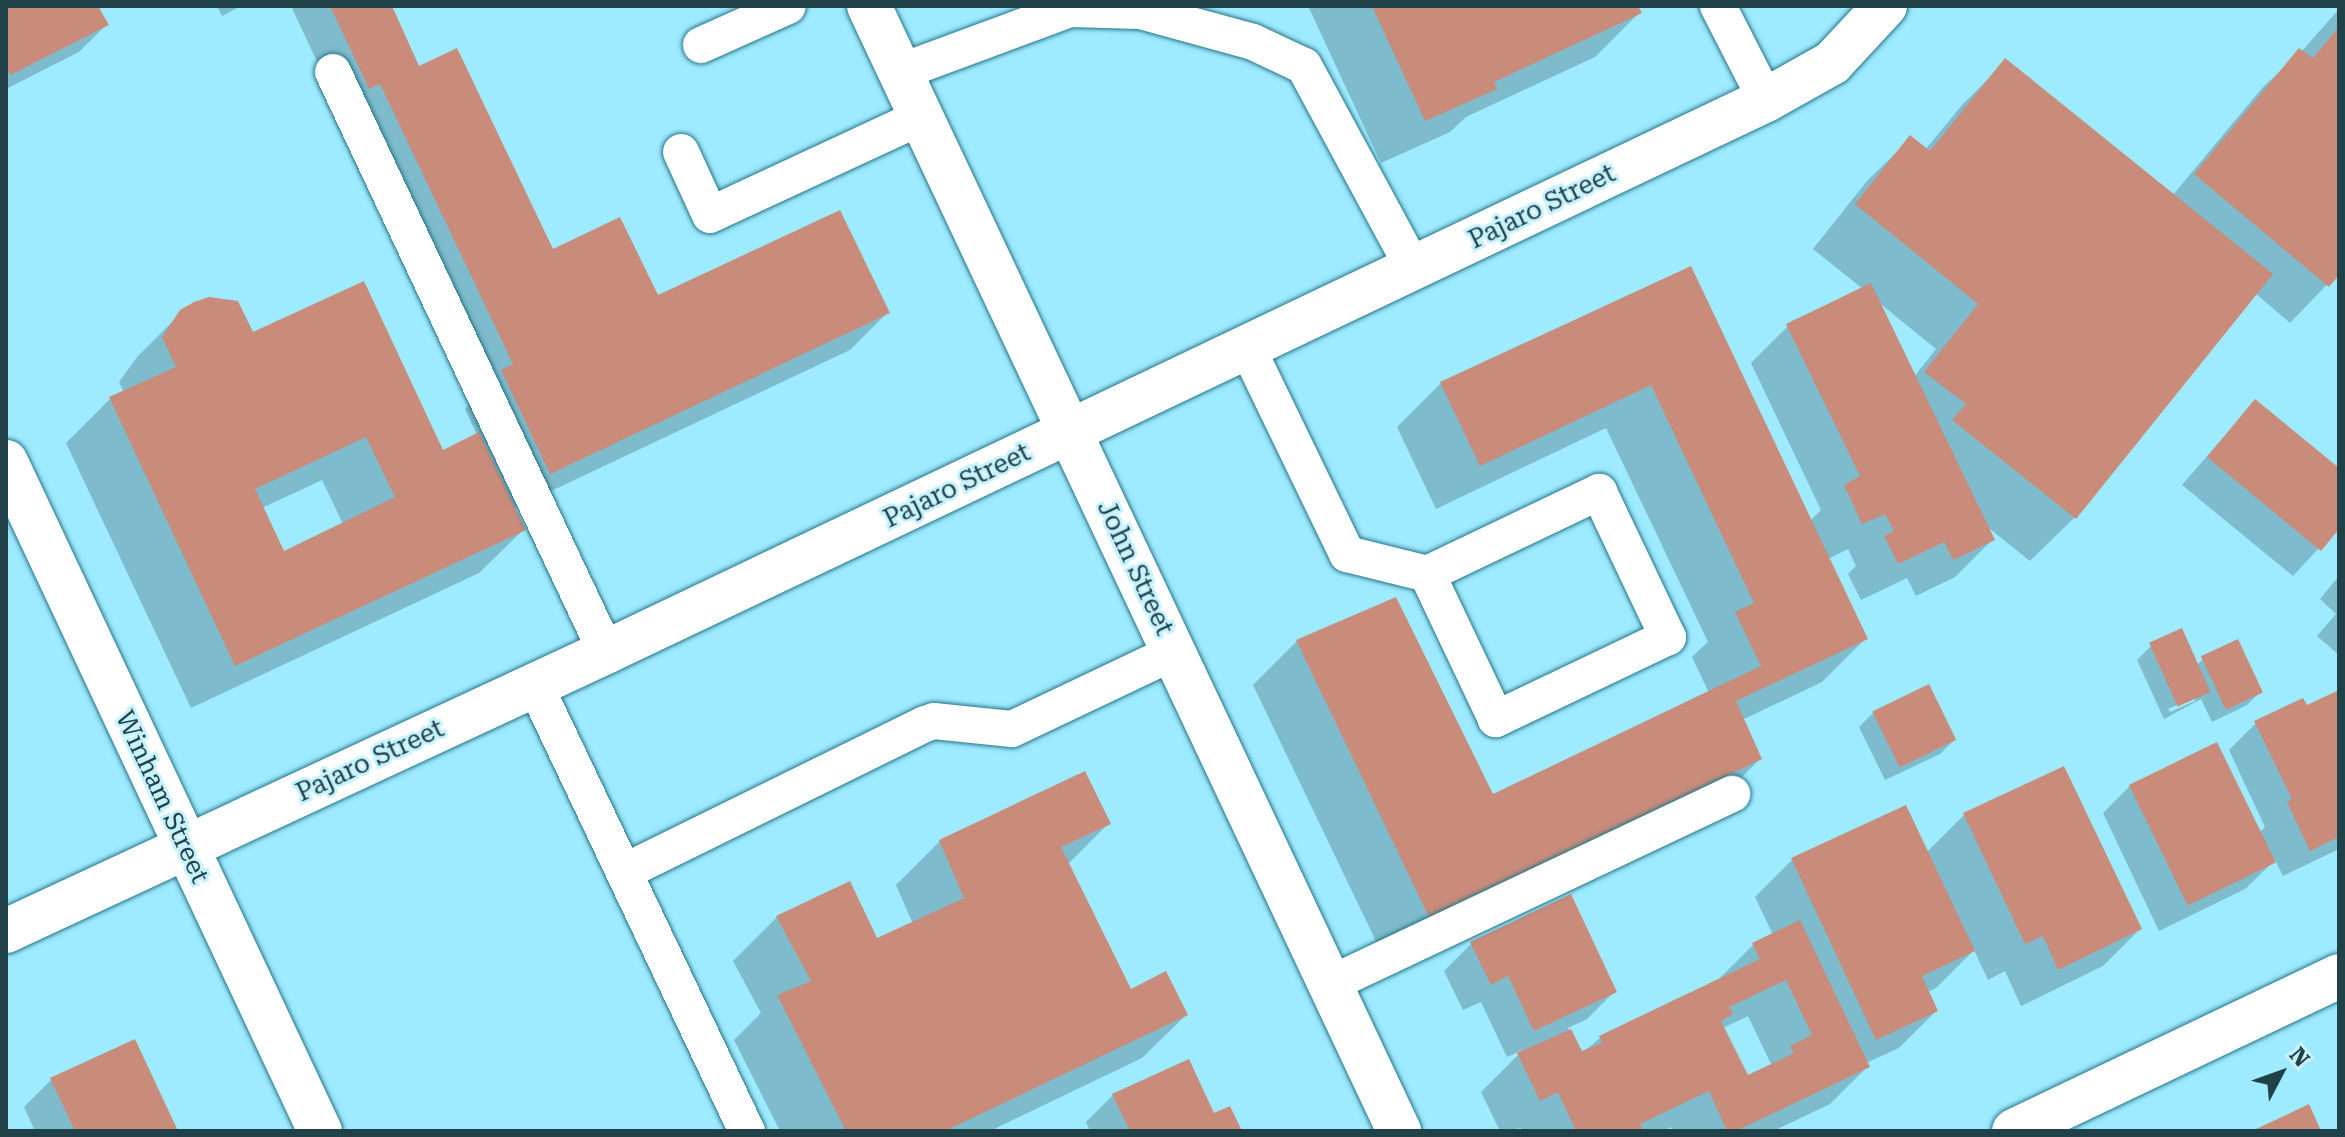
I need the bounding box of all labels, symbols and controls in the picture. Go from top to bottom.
street label: Pajaro Street [1464,158,1620,256]
street label: Pajaro Street [879,437,1035,535]
street label: John Street [1090,496,1180,640]
street label: Winham Street [108,706,216,888]
street label: Pajaro Street [291,713,449,809]
north arrow [2241,1033,2321,1113]
text: N [2284,1042,2314,1072]

